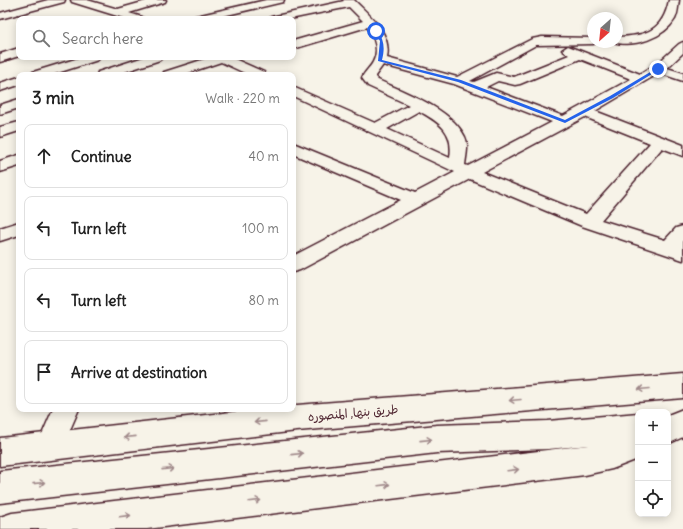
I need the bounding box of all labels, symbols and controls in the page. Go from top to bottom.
north arrow [587,12,623,48]
search box [16,16,296,60]
route start [367,22,385,40]
icon: search [30,27,52,49]
text: Search here [62,29,143,48]
route end [649,60,667,78]
text: 3 min [32,87,74,109]
text: Walk · 220 m [205,90,280,107]
icon: ahead [33,145,55,167]
text: Continue [71,147,132,166]
text: 40 m [248,148,279,165]
icon: left [33,217,55,239]
text: Turn left [71,219,126,238]
text: 100 m [242,220,279,237]
icon: left [33,289,55,311]
text: Turn left [71,291,126,310]
text: 80 m [248,292,279,309]
icon: arrive [33,361,55,383]
text: Arrive at destination [71,363,207,382]
one-way arrow [638,385,651,393]
one-way arrow [509,396,522,403]
street label: طريق بنها, المنصوره [307,401,399,425]
map controls [635,409,671,517]
button: + [635,409,671,445]
one-way arrow [254,419,267,426]
one-way arrow [124,433,137,441]
one-way arrow [420,437,433,444]
button: − [635,445,671,481]
one-way arrow [290,451,303,458]
one-way arrow [161,465,174,472]
one-way arrow [506,466,519,474]
one-way arrow [32,479,45,486]
one-way arrow [377,481,390,489]
button: locate [635,481,671,517]
one-way arrow [248,497,261,504]
one-way arrow [118,512,131,519]

